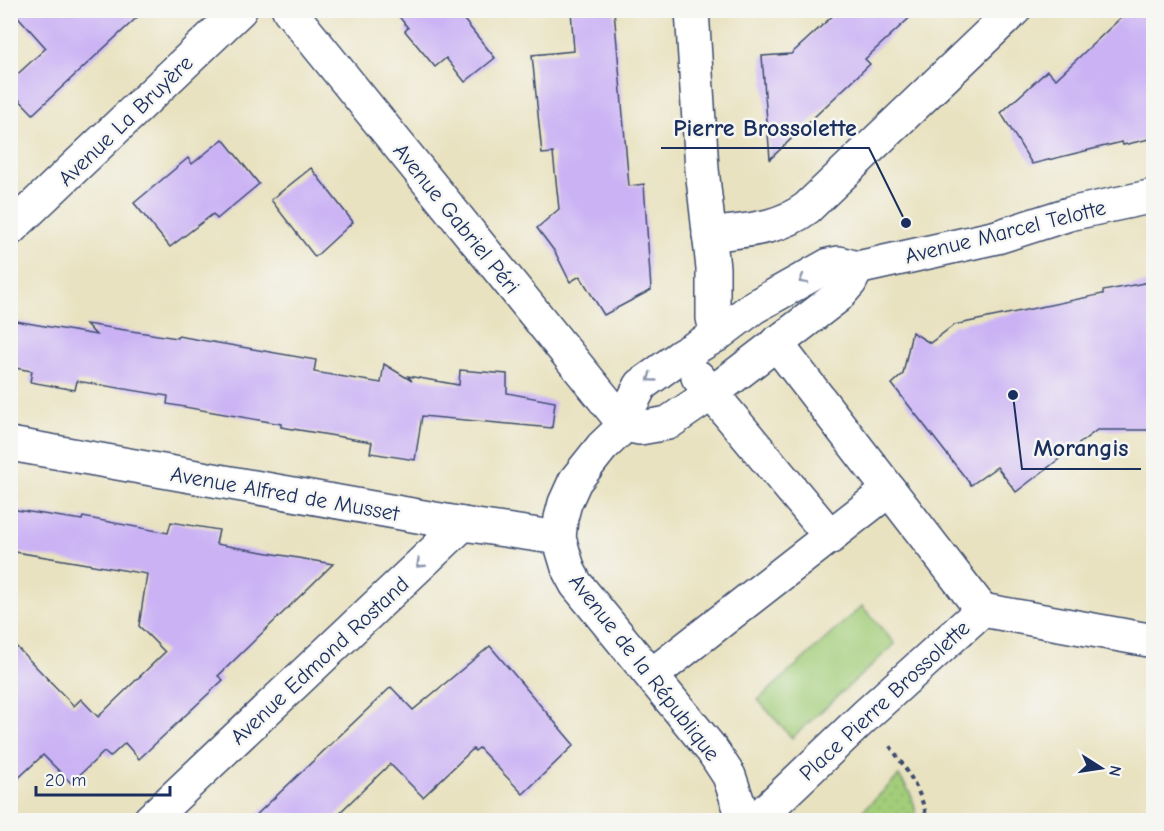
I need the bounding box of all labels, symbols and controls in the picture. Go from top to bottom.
street label: Avenue La Bruyère [53,50,198,192]
callout: Pierre Brossolette [661,106,869,148]
text: Pierre Brossolette [673,114,857,142]
street label: Avenue Gabriel Péri [388,138,525,299]
street label: Avenue Marcel Telotte [902,194,1108,269]
one-way arrow [799,272,810,284]
one-way arrow [646,371,657,382]
callout: Morangis [1022,427,1141,469]
text: Morangis [1033,434,1129,462]
street label: Avenue Alfred de Musset [168,461,402,527]
one-way arrow [417,557,428,568]
street label: Avenue de la République [563,569,725,766]
street label: Avenue Edmond Rostand [225,571,414,750]
street label: Place Pierre Brossolette [794,615,975,786]
north arrow [1071,738,1131,798]
scale bar [36,759,170,797]
text: N [1105,764,1125,778]
text: 20 m [45,770,86,791]

